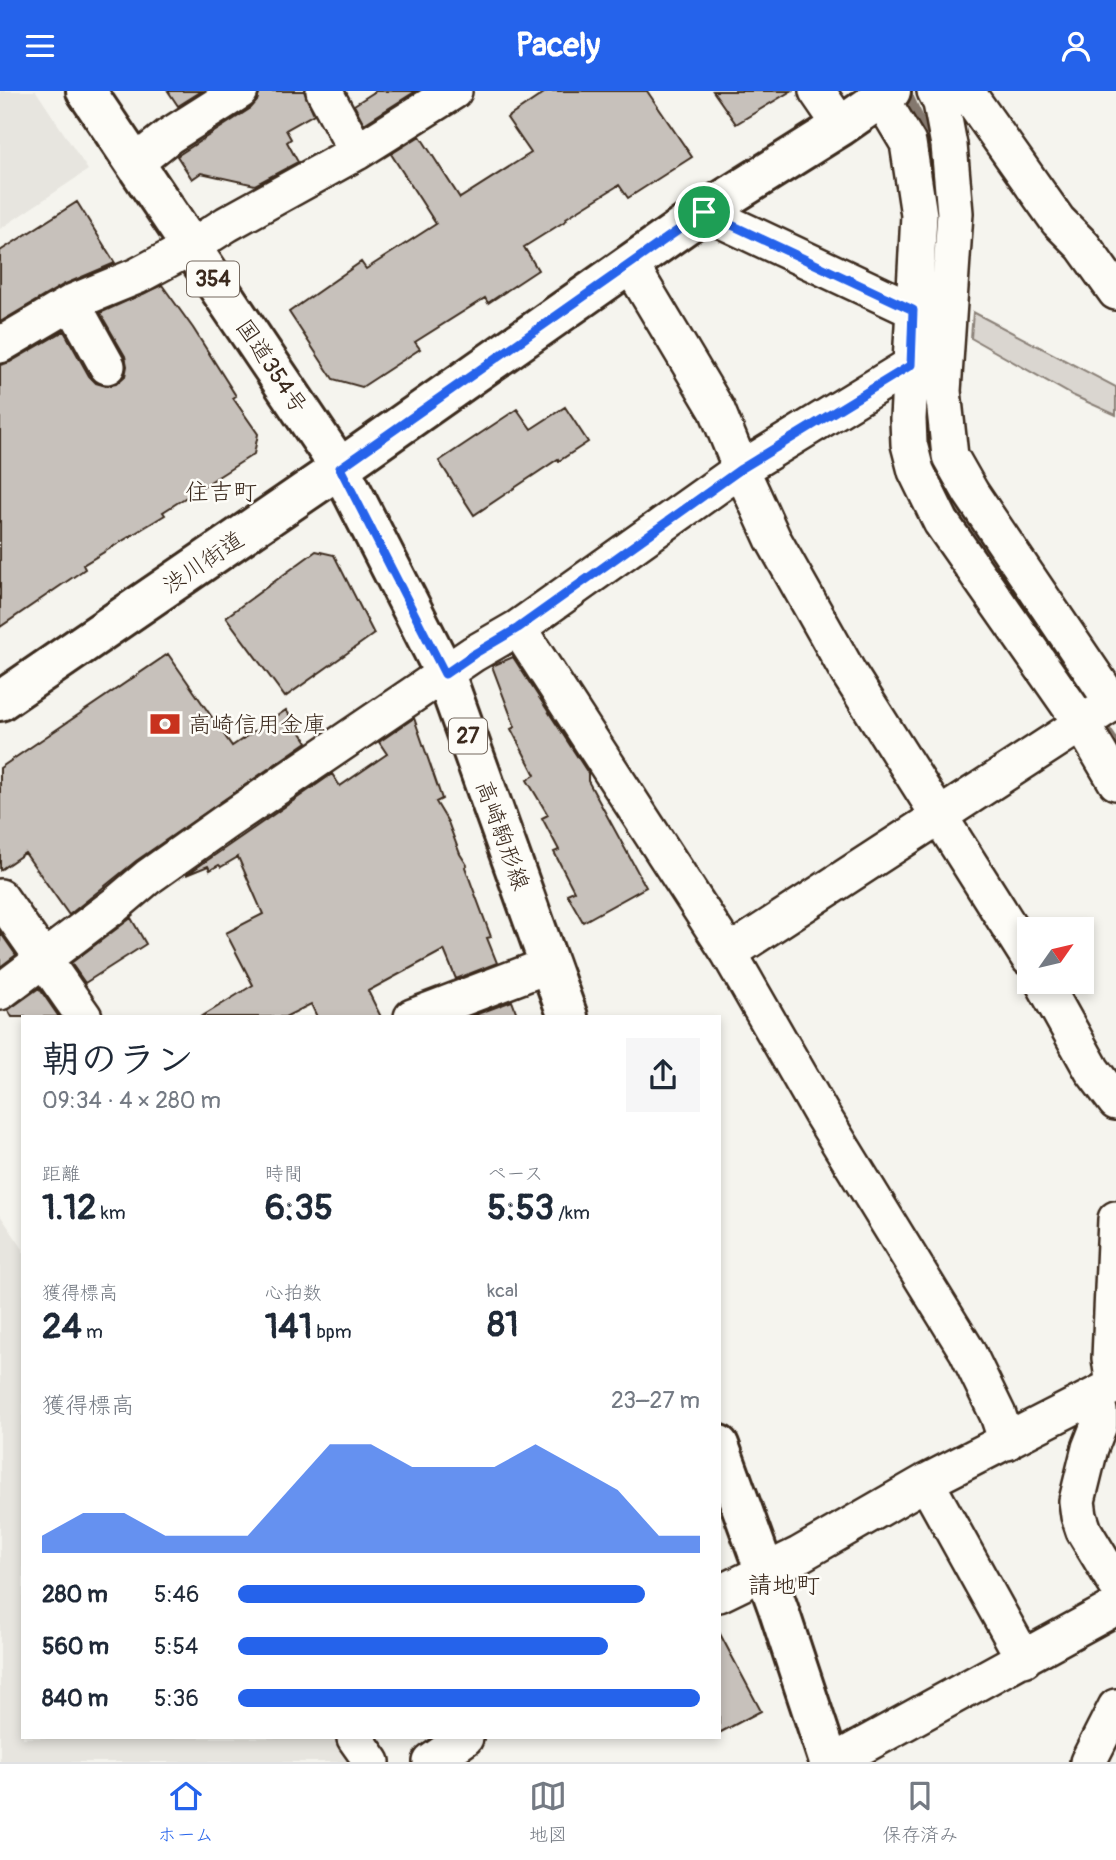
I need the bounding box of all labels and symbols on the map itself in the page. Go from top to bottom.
pin [674,182,734,242]
road number: 354 [187,261,239,297]
street label: 国道354号 [229,314,314,419]
district label: 住吉町 [185,478,257,507]
street label: 渋川街道 [157,525,250,600]
bank icon: 高崎信用金庫 [148,707,182,741]
place label: 高崎信用金庫 [188,710,326,739]
road number: 27 [449,719,487,753]
street label: 高崎駒形線 [469,776,536,894]
north arrow [1017,917,1094,994]
district label: 請地町 [748,1571,820,1600]

